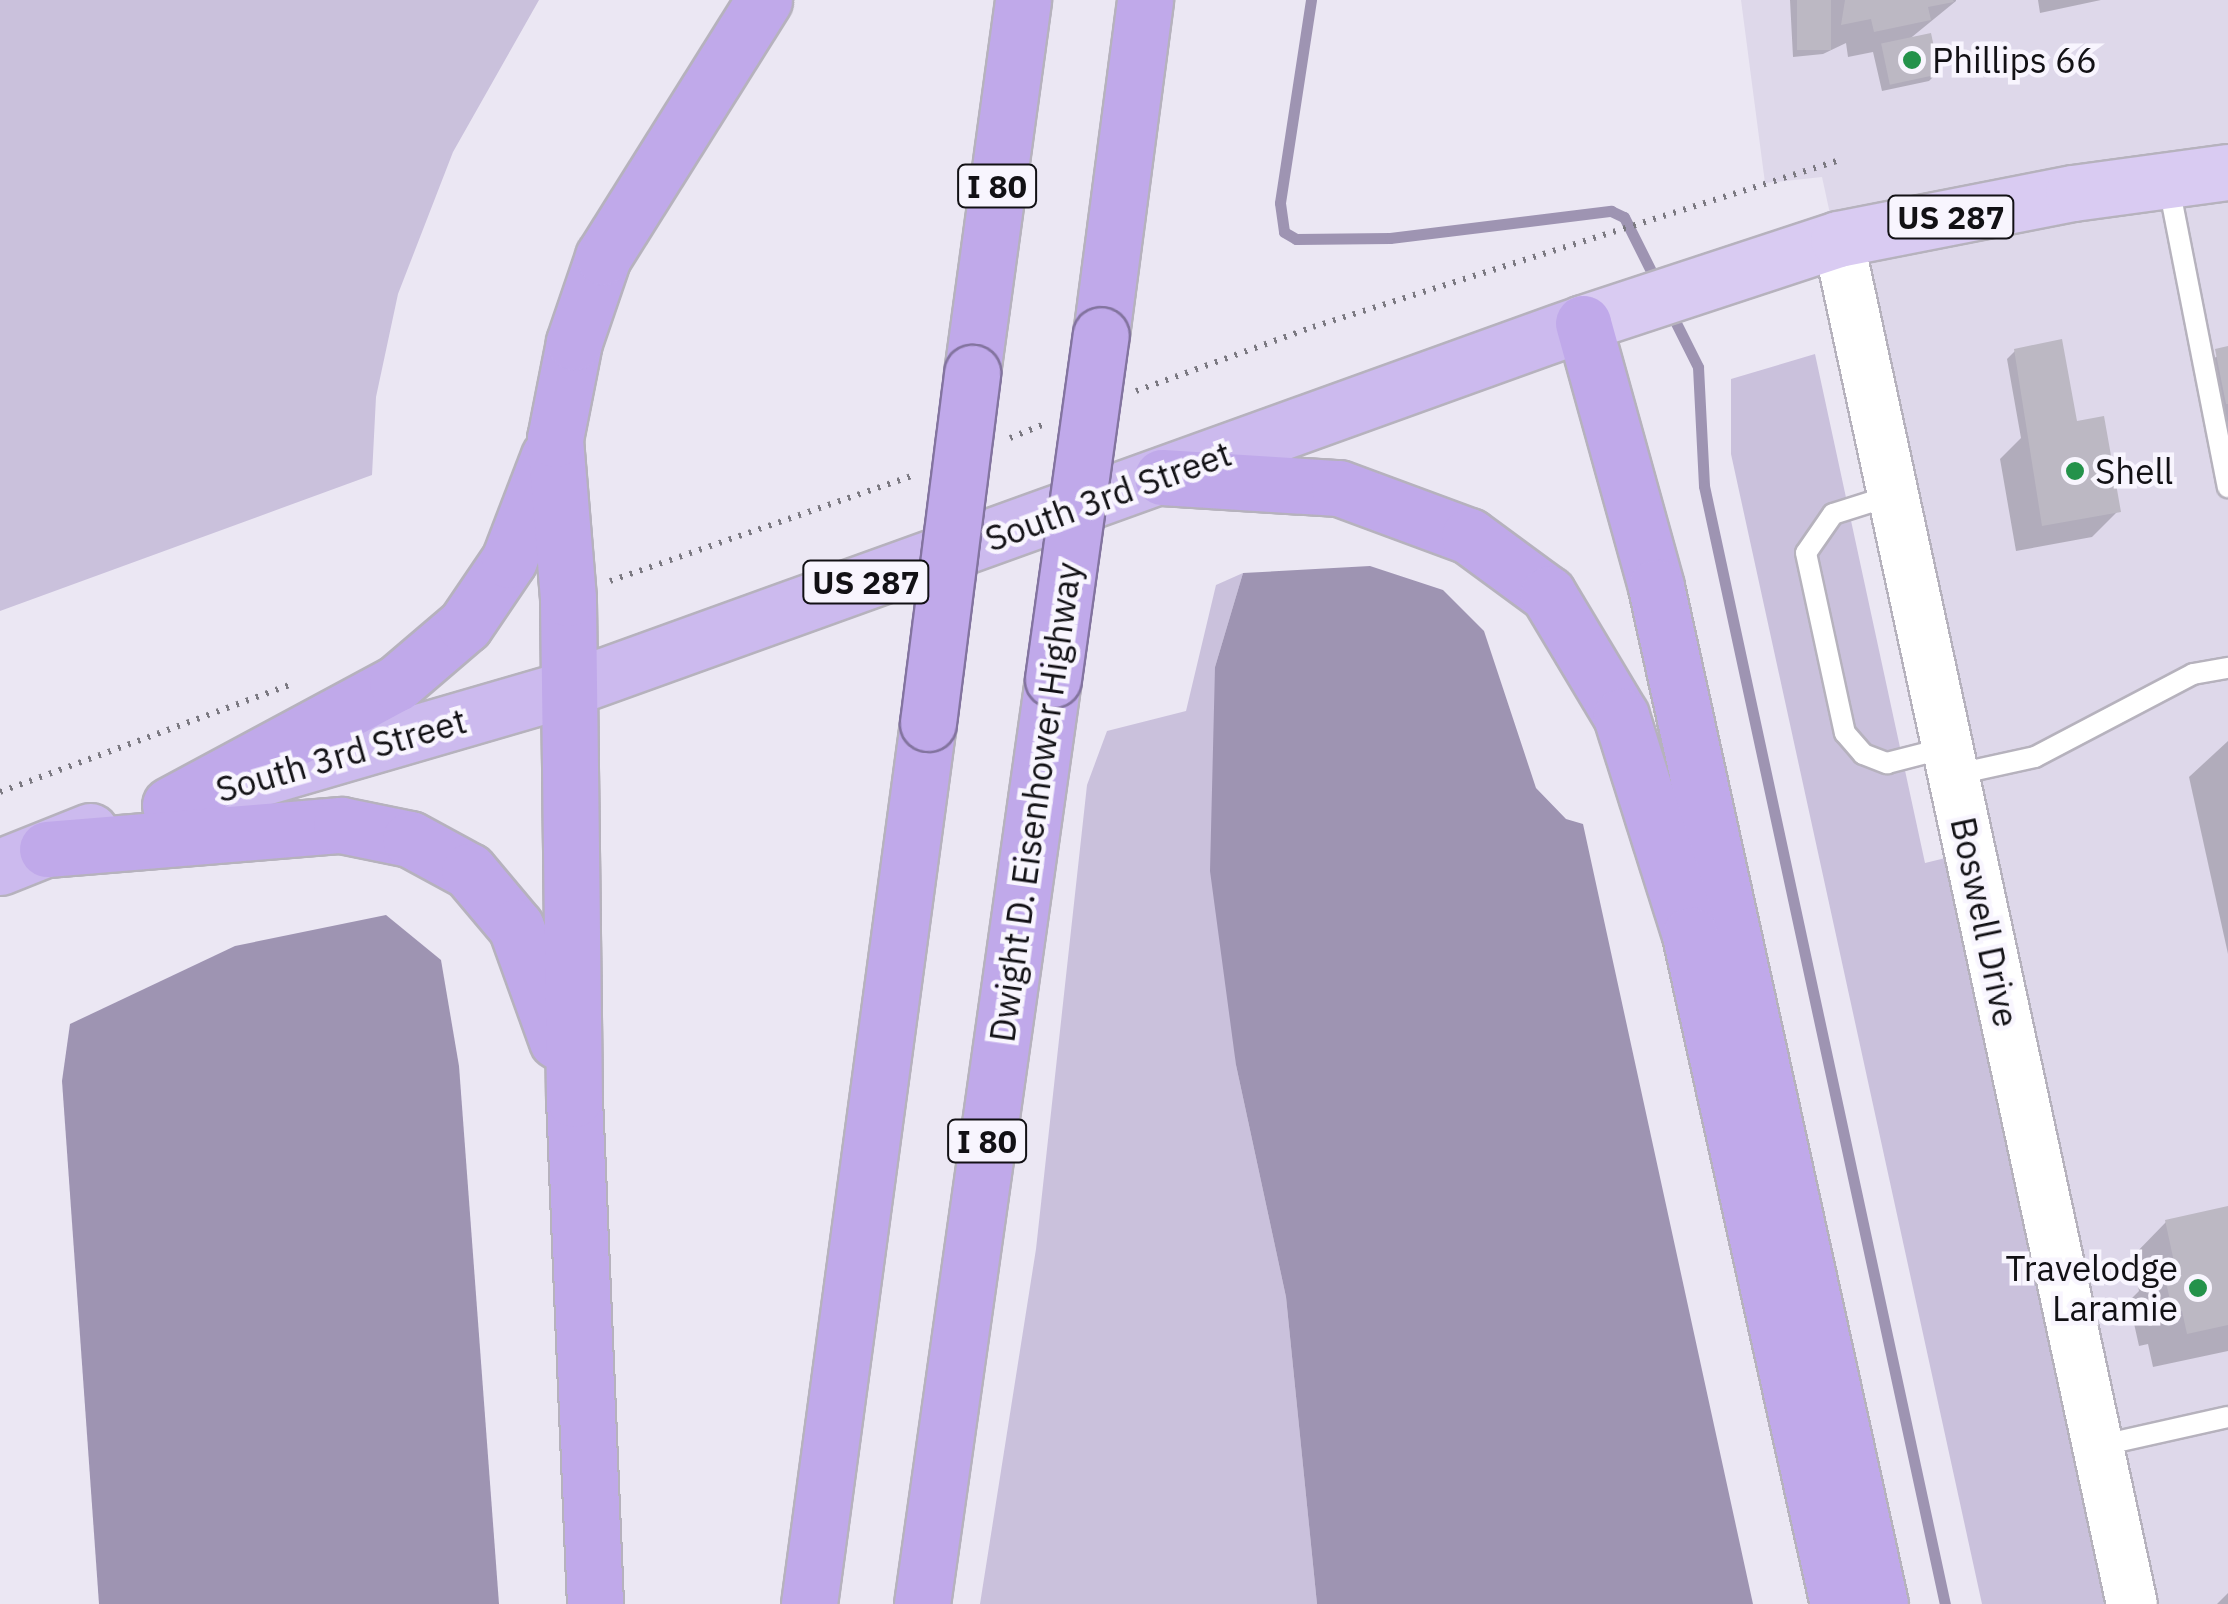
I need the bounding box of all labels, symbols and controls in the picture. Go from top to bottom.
place label: Phillips 66 [1932,39,2097,81]
marker: Phillips 66 [1901,49,1923,71]
road number: I 80 [957,159,1037,213]
road number: US 287 [1886,190,2016,244]
street label: South 3rd Street [979,432,1237,560]
place label: Shell [2095,450,2173,492]
marker: Shell [2064,460,2086,482]
road number: US 287 [801,555,931,609]
street label: Dwight D. Eisenhower Highway [981,559,1089,1045]
street label: South 3rd Street [211,699,471,811]
street label: Boswell Drive [1942,813,2028,1031]
road number: I 80 [947,1114,1027,1168]
place label: Travelodge Laramie [2005,1247,2178,1329]
marker: Travelodge Laramie [2187,1277,2209,1299]

